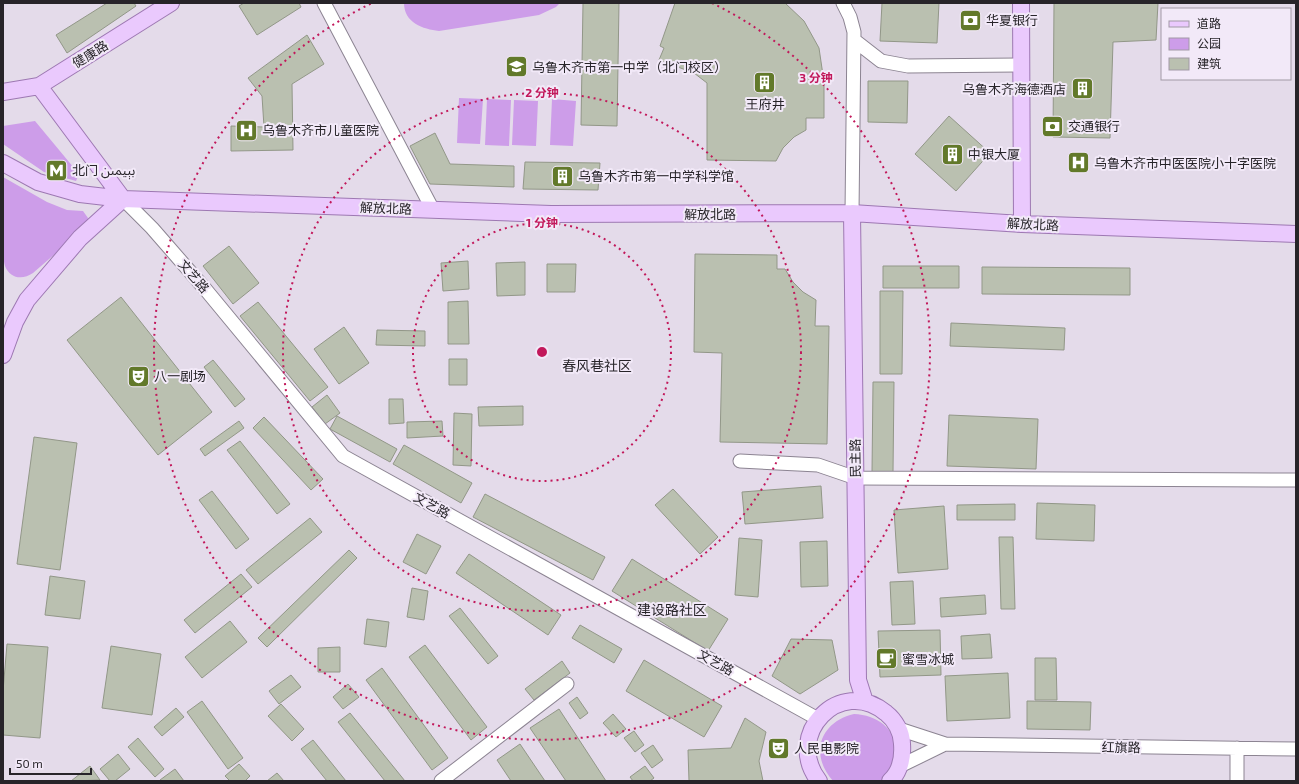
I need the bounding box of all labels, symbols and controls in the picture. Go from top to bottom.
bank icon: 华夏银行 [957,7,983,33]
legend [1161,8,1291,80]
place label: 华夏银行 [986,12,1038,28]
text: 道路 [1197,16,1221,30]
text: 公园 [1197,36,1221,50]
street label: 健康路 [69,37,111,71]
school or university icon: 乌鲁木齐市第一中学（北门校区） [504,54,530,80]
text: 建筑 [1197,56,1221,70]
place label: 乌鲁木齐市第一中学（北门校区） [532,59,727,75]
building icon: 王府井 [752,69,778,95]
text: 3 分钟 [799,70,833,84]
building icon: 乌鲁木齐海德酒店 [1069,76,1095,102]
place label: 乌鲁木齐海德酒店 [962,81,1066,97]
text: 2 分钟 [525,85,559,99]
place label: 王府井 [745,96,785,112]
bank icon: 交通银行 [1040,113,1066,139]
hospital icon: 乌鲁木齐市儿童医院 [233,117,259,143]
place label: 交通银行 [1068,118,1120,134]
place label: 乌鲁木齐市儿童医院 [262,122,379,138]
building icon: 中银大厦 [940,141,966,167]
place label: 中银大厦 [968,146,1020,162]
hospital icon: 乌鲁木齐市中医医院小十字医院 [1065,150,1091,176]
place label: 乌鲁木齐市中医医院小十字医院 [1094,155,1276,171]
metro station icon: 北门 بېيمىن [43,157,69,183]
place label: 北门 بېيمىن [72,162,135,180]
building icon: 乌鲁木齐市第一中学科学馆 [549,163,575,189]
place label: 乌鲁木齐市第一中学科学馆 [578,168,734,184]
street label: 解放北路 [360,199,412,217]
street label: 解放北路 [684,206,736,222]
text: 1 分钟 [526,215,558,229]
street label: 解放北路 [1007,215,1059,233]
street label: 文艺路 [175,256,213,296]
centre of rings [535,345,549,359]
district label: 春风巷社区 [562,357,632,374]
theatre icon: 八一剧场 [126,363,152,389]
place label: 八一剧场 [154,368,206,384]
street label: 民主路 [847,438,863,478]
street label: 文艺路 [411,489,453,521]
district label: 建设路社区 [637,601,707,618]
street label: 文艺路 [695,646,737,678]
cafe icon: 蜜雪冰城 [874,646,900,672]
place label: 蜜雪冰城 [902,651,954,667]
theatre icon: 人民电影院 [765,735,791,761]
street label: 红旗路 [1101,739,1141,755]
place label: 人民电影院 [794,740,859,756]
scale bar [10,750,91,776]
text: 50 m [16,756,43,770]

